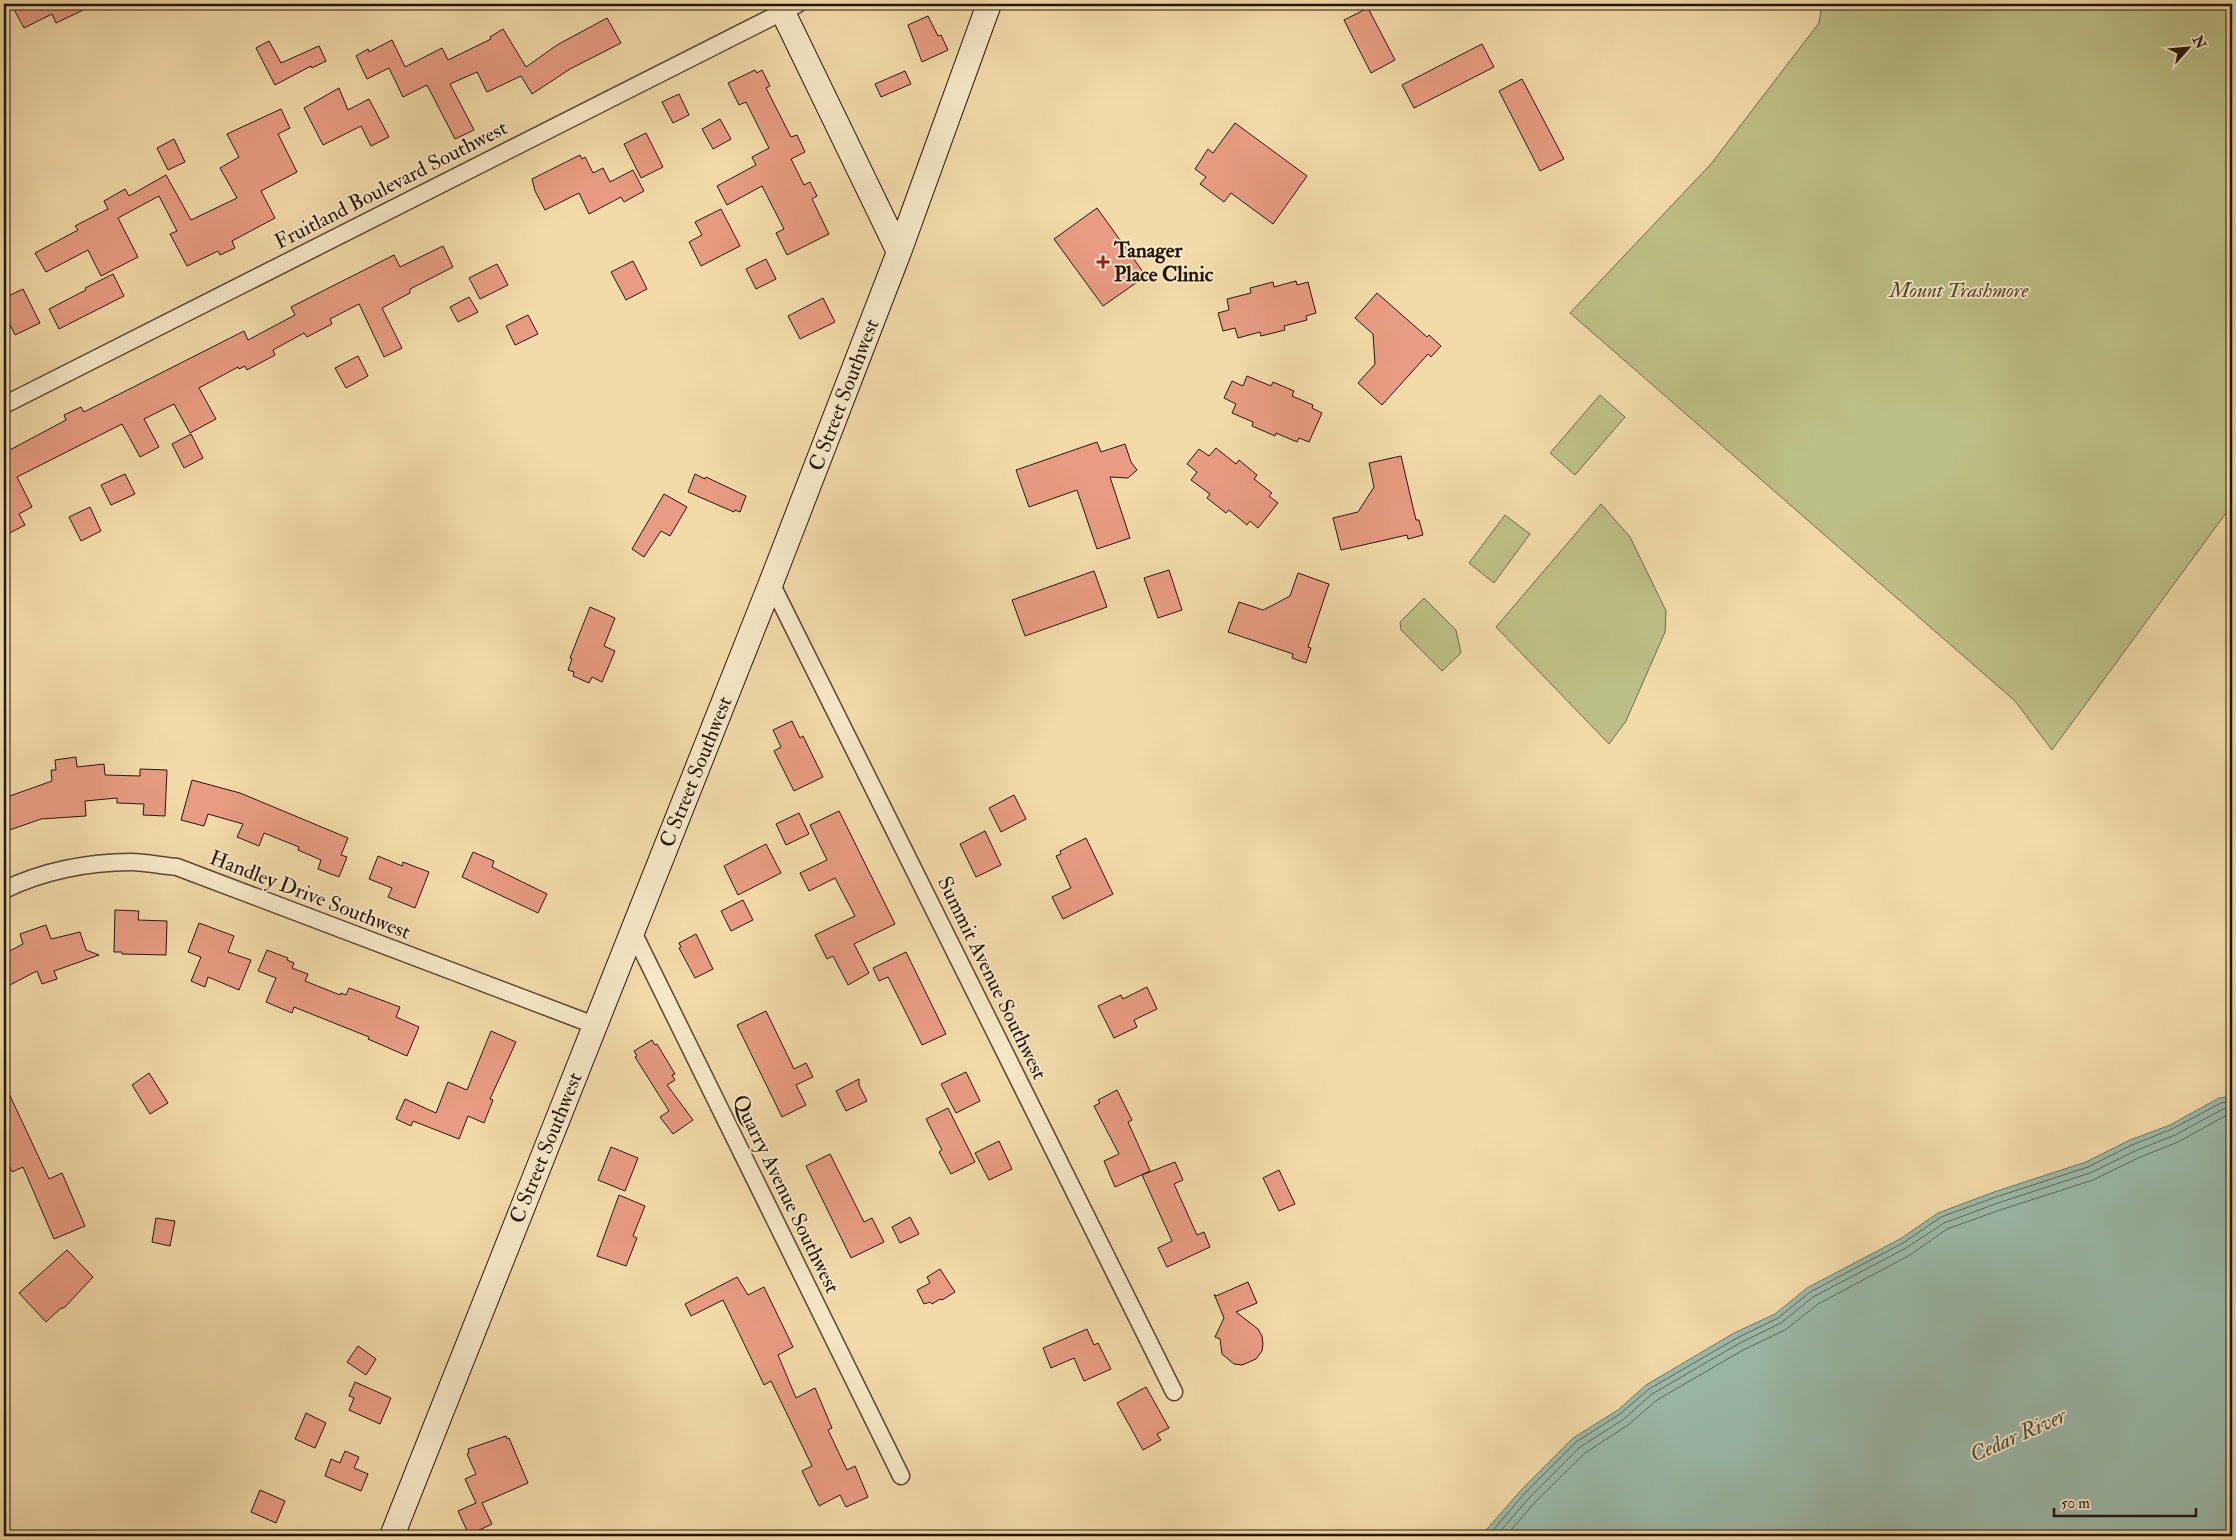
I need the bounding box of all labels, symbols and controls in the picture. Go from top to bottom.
north arrow [2164,22,2214,72]
text: N [2188,32,2210,52]
street label: Fruitland Boulevard Southwest [270,114,512,256]
place label: Tanager Place Clinic [1113,237,1214,288]
marker: Tanager Place Clinic [1096,255,1110,269]
park label: Mount Trashmore [1887,277,2030,304]
street label: C Street Southwest [803,315,885,475]
street label: C Street Southwest [653,692,739,851]
street label: Handley Drive Southwest [206,844,414,946]
street label: Summit Avenue Southwest [931,872,1053,1084]
street label: C Street Southwest [503,1068,589,1227]
street label: Quarry Avenue Southwest [726,1090,846,1298]
water label: Cedar River [1966,1401,2072,1469]
scale bar [2054,1485,2196,1517]
text: 50 m [2061,1494,2090,1513]

